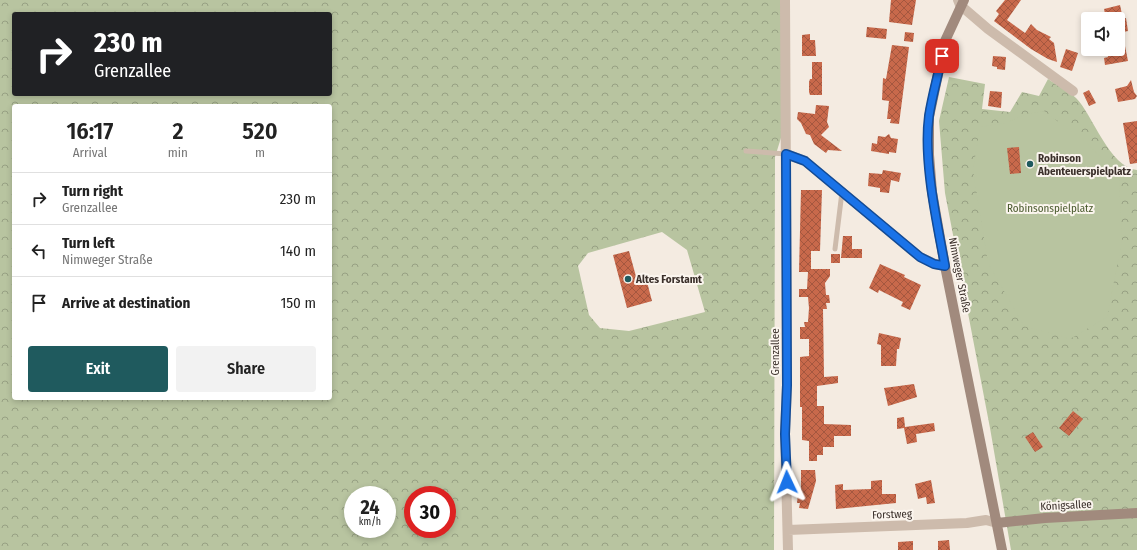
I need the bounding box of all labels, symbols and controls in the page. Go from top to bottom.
map controls [1081,12,1125,56]
button: sound [1081,12,1125,56]
text: 230 m [94,26,163,59]
icon: right [28,28,80,80]
pin [925,39,959,73]
icon: arrive [931,45,953,67]
text: Grenzallee [94,60,171,82]
text: 16:17 [66,117,113,145]
text: 2 [172,117,183,145]
text: 520 [242,117,278,145]
text: Arrival [73,145,107,160]
text: min [168,145,188,160]
text: m [255,145,265,160]
place label: Robinson Abenteuerspielplatz [1037,152,1131,178]
marker: Robinson Abenteuerspielplatz [1025,159,1035,169]
text: Turn right [62,182,123,200]
icon: right [28,188,50,210]
text: 230 m [280,190,316,208]
text: Grenzallee [62,200,118,215]
park label: Robinsonspielplatz [1007,202,1094,215]
text: Turn left [62,234,115,252]
street label: Nimweger Straße [946,236,973,314]
icon: left [28,240,50,262]
text: 140 m [280,242,316,260]
text: Nimweger Straße [62,252,153,267]
place label: Altes Forstamt [635,273,702,286]
marker: Altes Forstamt [623,274,633,284]
icon: arrive [28,292,50,314]
text: Arrive at destination [62,294,190,312]
text: 150 m [280,294,316,312]
street label: Grenzallee [769,328,782,376]
button: Exit [28,346,168,392]
button: Share [176,346,316,392]
position arrow [766,461,808,503]
speed limit sign: 30 [404,486,456,538]
text: 24 [360,495,380,519]
street label: Königsallee [1040,498,1092,513]
street label: Forstweg [872,507,913,522]
text: km/h [359,516,381,528]

